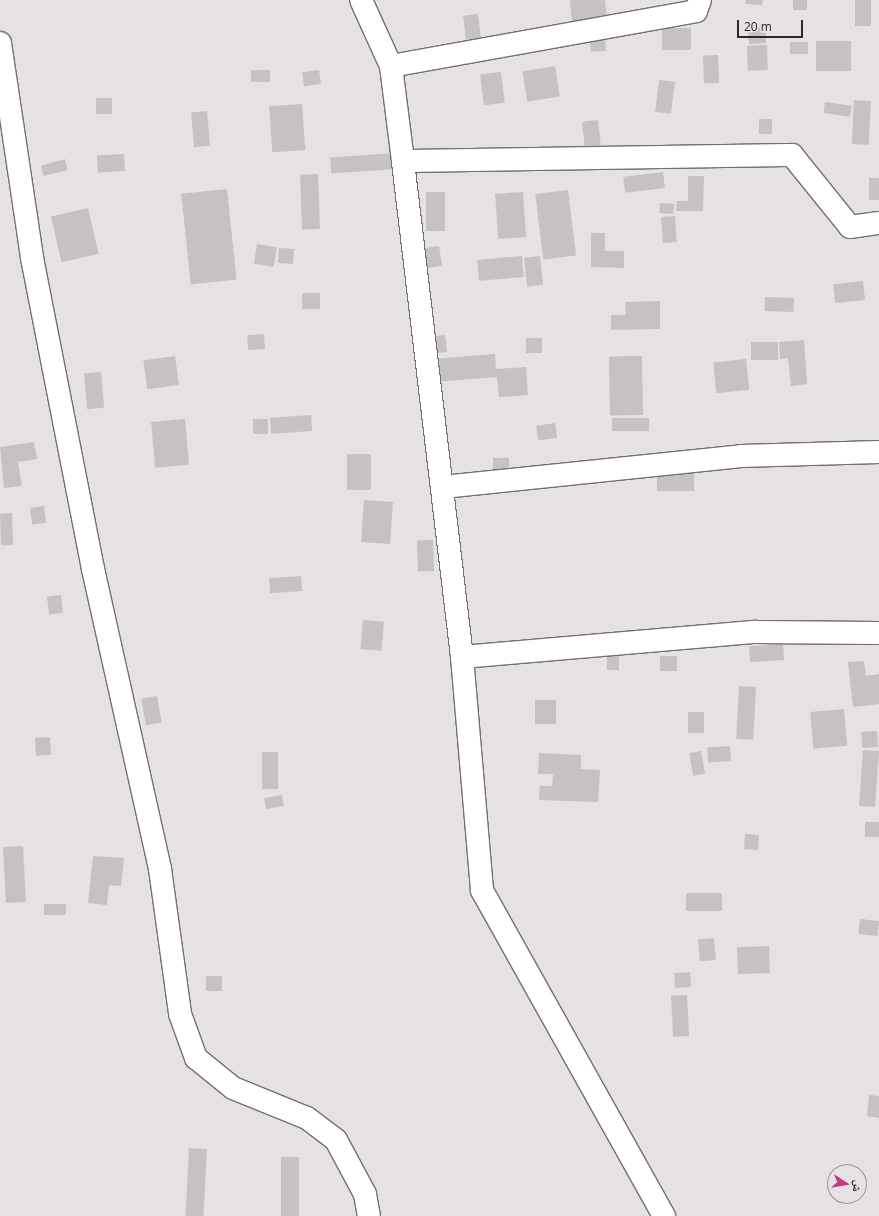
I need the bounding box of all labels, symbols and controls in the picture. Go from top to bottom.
scale bar [739,12,805,38]
text: 20 m [744,18,772,35]
north arrow [827,1164,867,1204]
text: ش [850,1179,867,1194]

